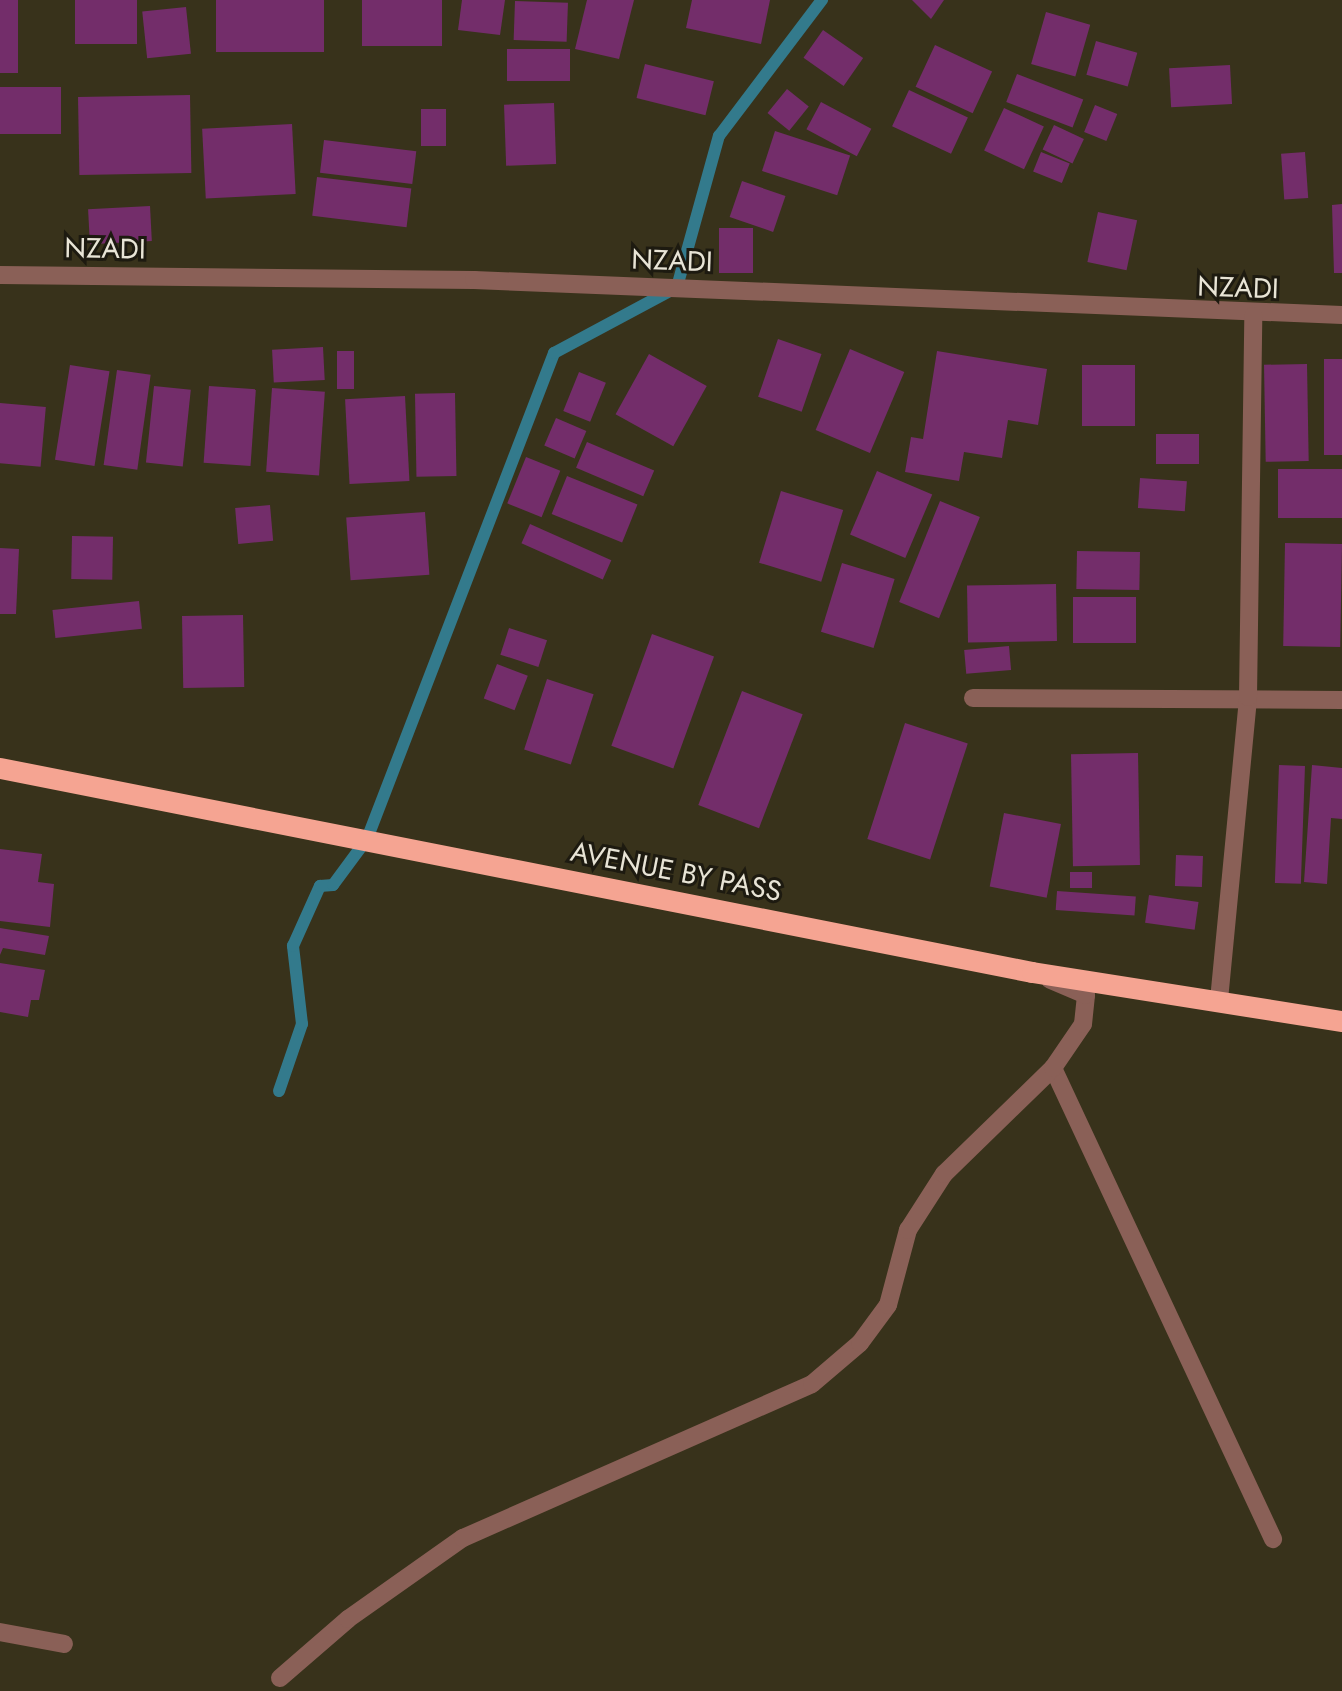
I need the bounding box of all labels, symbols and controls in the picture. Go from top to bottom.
street label: NZADI [64,231,146,267]
street label: NZADI [631,243,713,279]
street label: NZADI [1197,270,1279,306]
street label: AVENUE BY PASS [568,835,784,909]

